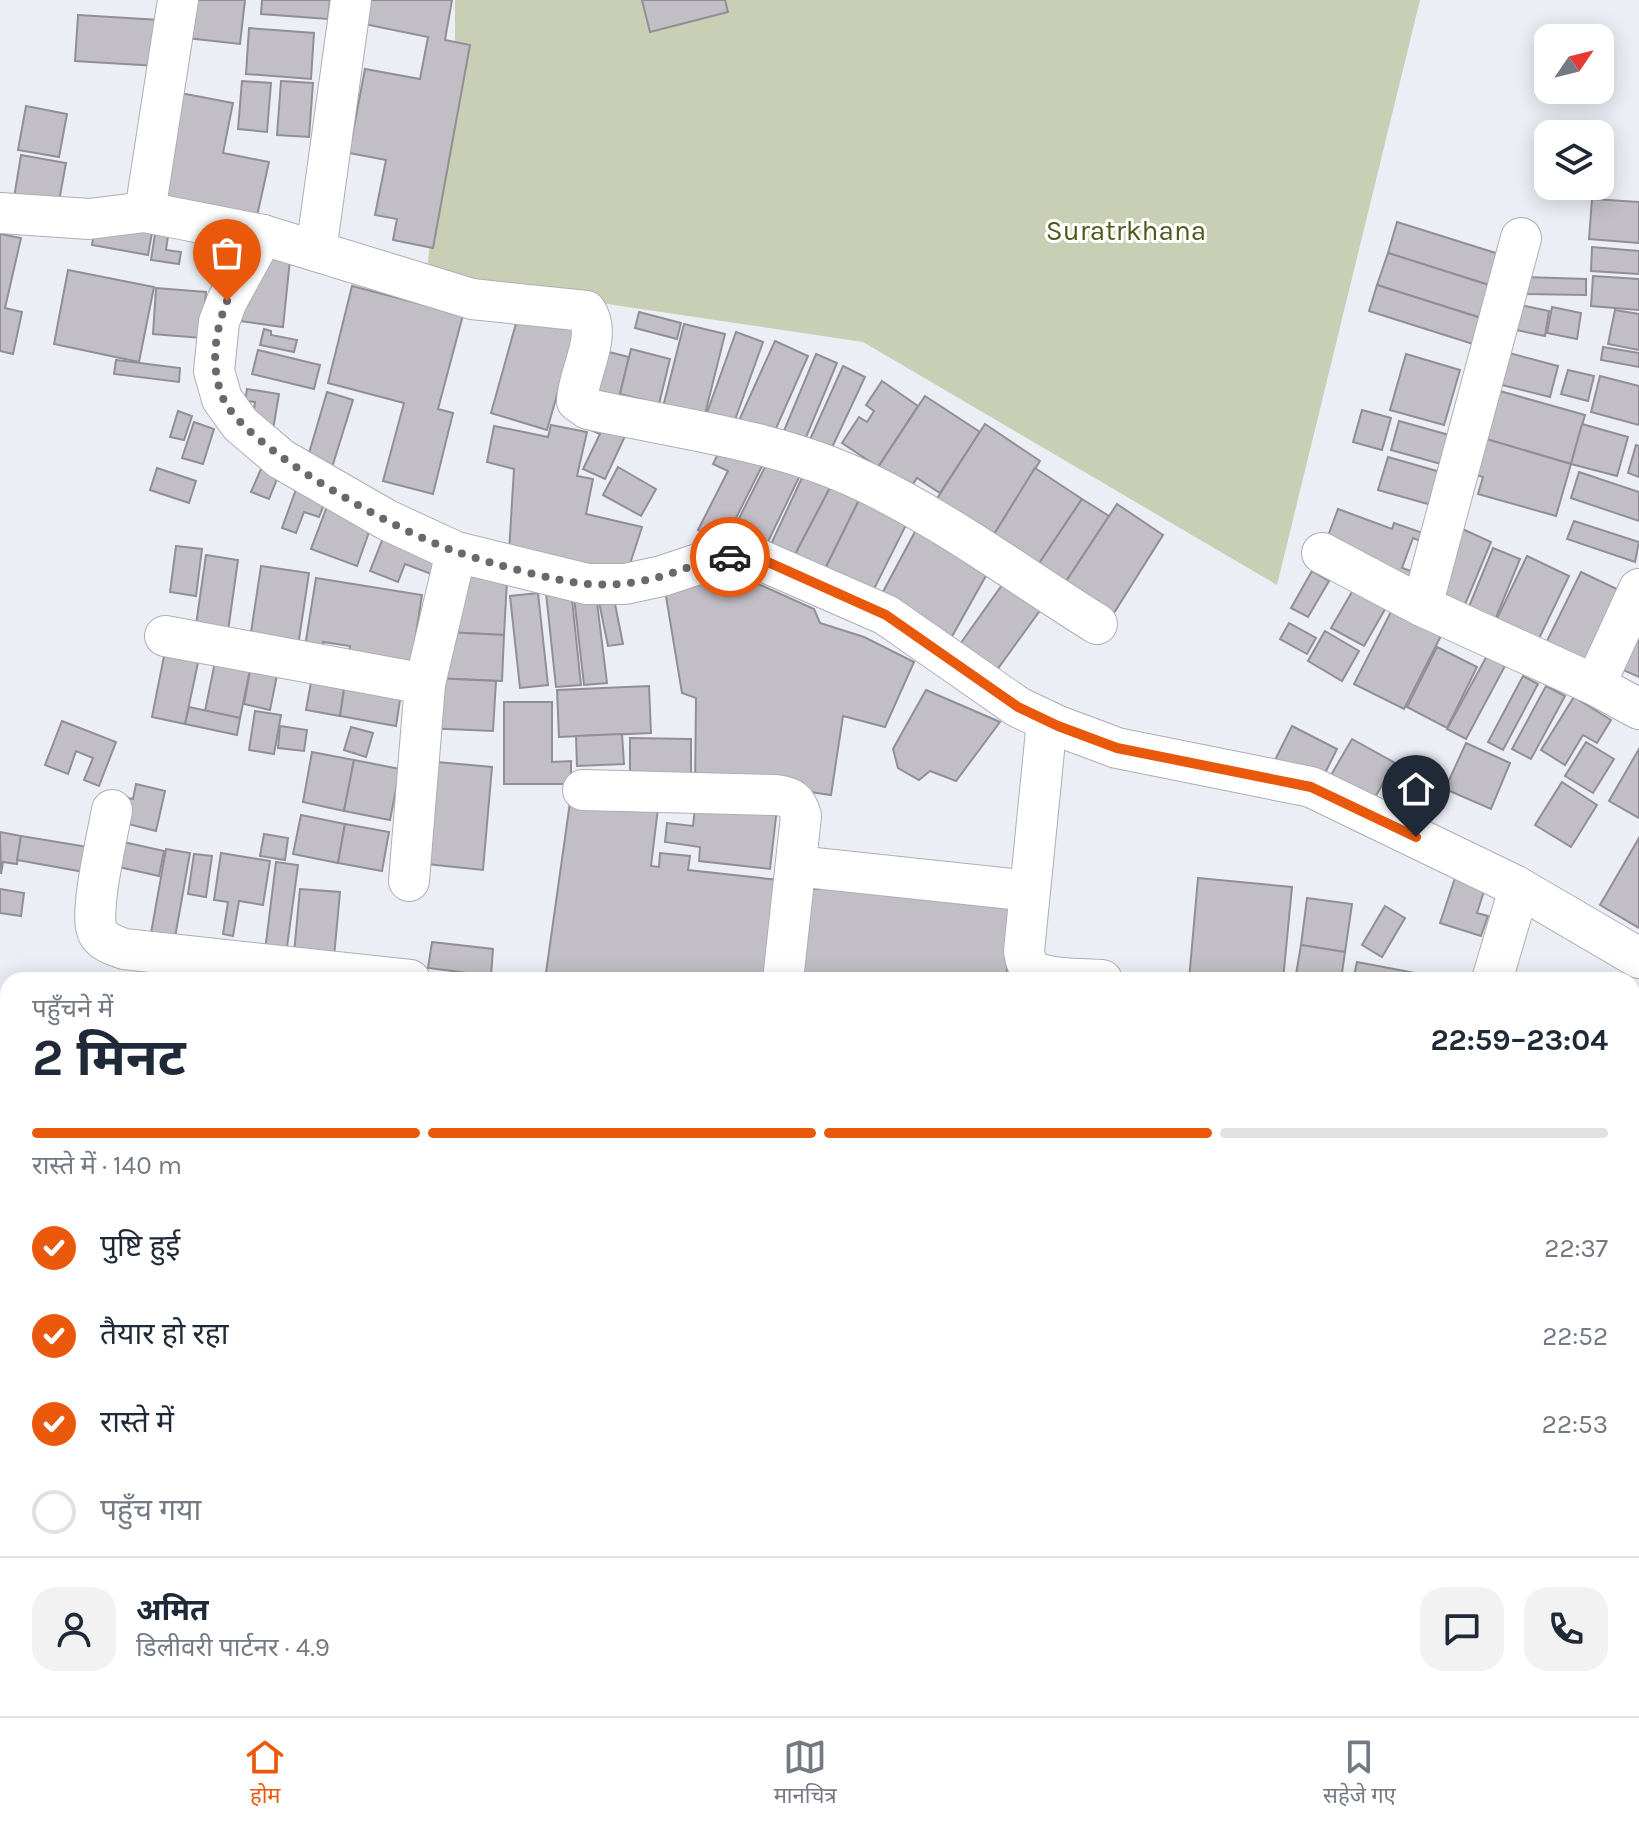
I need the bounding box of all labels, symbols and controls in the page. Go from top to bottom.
north arrow [1534,24,1614,104]
map controls [1534,24,1614,200]
button: layers [1534,120,1614,200]
park label: Suratrkhana [1046,214,1206,247]
pin [193,219,261,301]
icon: bag [205,231,249,275]
courier [690,517,770,597]
icon: car [708,535,752,579]
pin [1382,755,1450,837]
icon: home [1394,767,1438,811]
text: पहुँचने में [32,993,113,1024]
text: 22:59–23:04 [1430,1022,1608,1058]
text: 2 मिनट [32,1027,186,1088]
text: रास्ते में · 140 m [32,1150,182,1181]
icon: check [32,1226,76,1270]
text: पुष्टि हुई [100,1228,180,1264]
text: 22:37 [1544,1233,1608,1264]
icon: check [32,1314,76,1358]
text: तैयार हो रहा [100,1316,228,1352]
text: 22:52 [1542,1321,1608,1352]
icon: check [32,1402,76,1446]
text: रास्ते में [100,1404,174,1440]
text: 22:53 [1542,1409,1608,1440]
text: पहुँच गया [100,1492,201,1528]
button: person [32,1587,116,1671]
button: chat [1420,1587,1504,1671]
button: phone [1524,1587,1608,1671]
text: अमित [136,1592,209,1628]
text: डिलीवरी पार्टनर · 4.9 [136,1632,330,1663]
tab: होम [243,1735,287,1812]
tab: मानचित्र [774,1735,837,1812]
tab: सहेजे गए [1323,1735,1396,1812]

